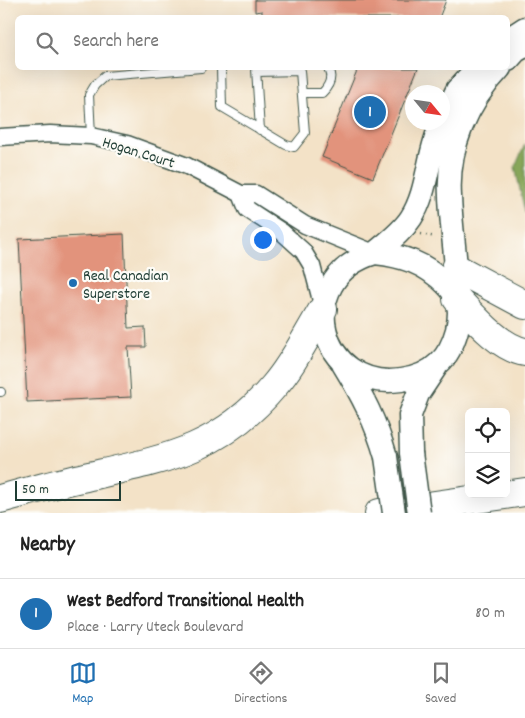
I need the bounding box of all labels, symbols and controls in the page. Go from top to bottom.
search box [15,15,510,70]
icon: search [33,29,61,57]
text: Search here [73,29,159,56]
north arrow [405,85,450,130]
pin: 1 [354,93,386,131]
street label: Hogan Court [99,131,177,175]
your location [250,227,276,253]
place label: Real Canadian Superstore [83,265,168,306]
marker: Real Canadian Superstore [67,277,79,289]
map controls [465,408,510,498]
button: locate [465,408,510,453]
button: layers [465,453,510,498]
scale bar [15,478,121,501]
text: 50 m [22,480,49,500]
text: Nearby [20,531,75,561]
text: West Bedford Transitional Health [67,589,304,616]
text: 1 [34,602,38,625]
text: 80 m [475,602,505,625]
text: Place · Larry Uteck Boulevard [67,616,243,639]
tab: Map [69,659,97,709]
tab: Directions [234,659,287,709]
tab: Saved [425,659,456,709]

